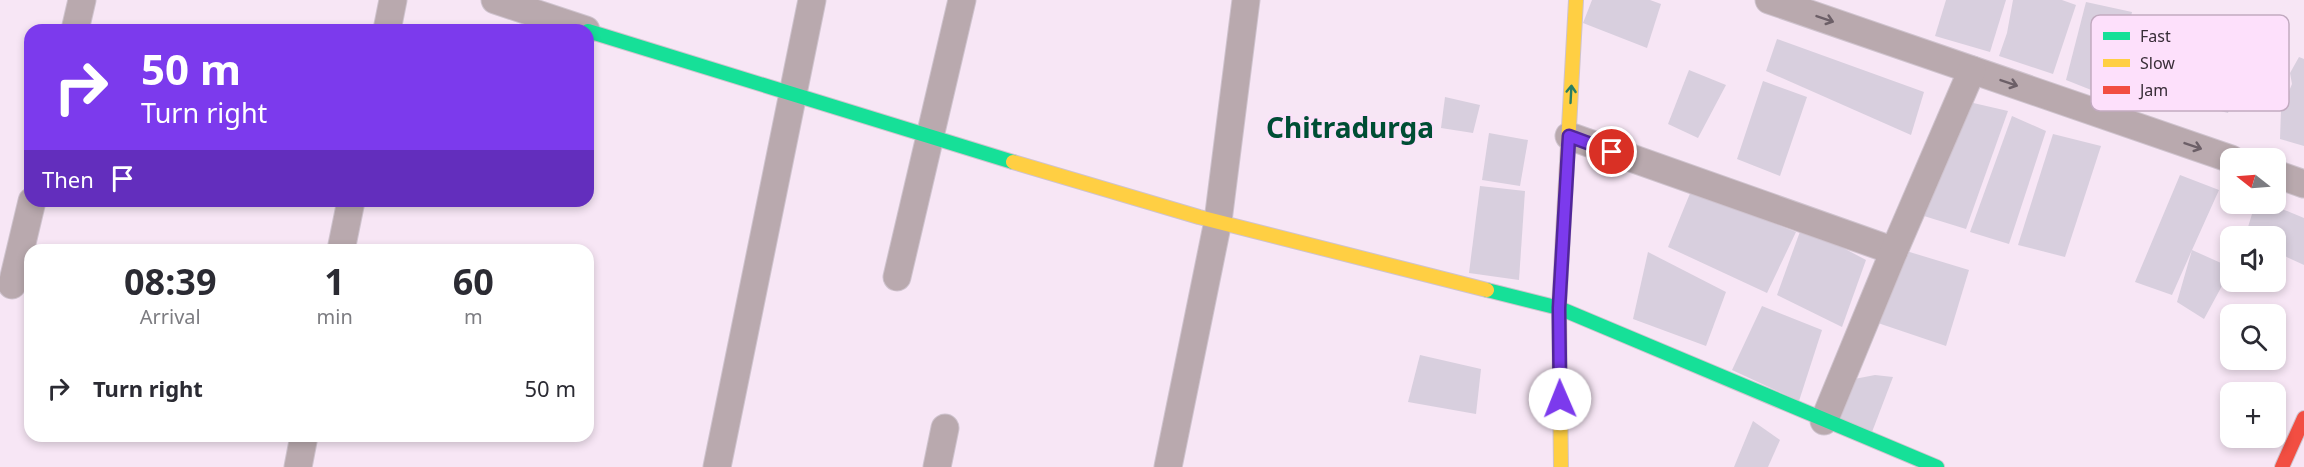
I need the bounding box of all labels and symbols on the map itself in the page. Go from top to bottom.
one-way arrow [1815,15,1834,26]
legend [2091,15,2289,111]
text: Fast [2140,25,2171,47]
text: Slow [2140,52,2175,74]
one-way arrow [1999,78,2018,89]
text: Jam [2138,79,2168,101]
one-way arrow [1565,84,1576,104]
district label: Chitradurga [1266,108,1434,146]
pin [1586,126,1637,177]
one-way arrow [2184,142,2202,153]
north arrow [2220,148,2286,214]
position arrow [1528,367,1592,431]

